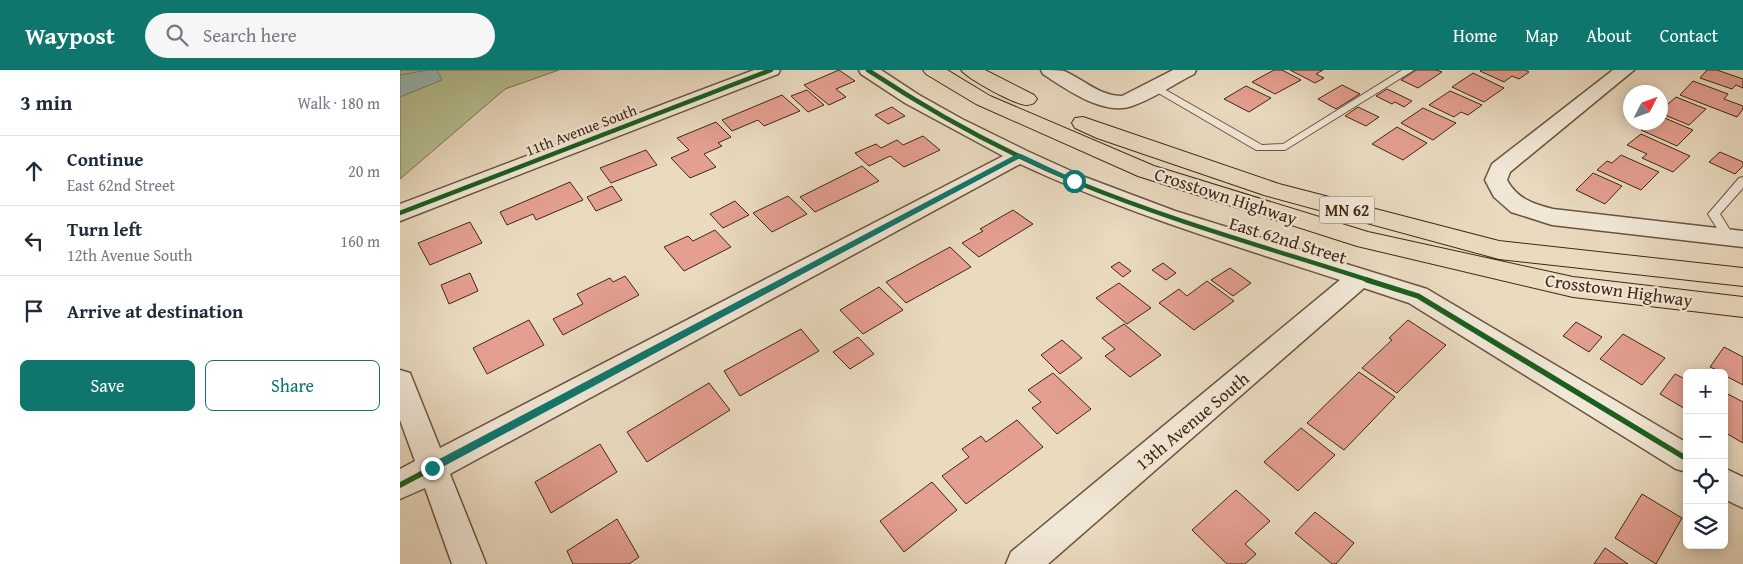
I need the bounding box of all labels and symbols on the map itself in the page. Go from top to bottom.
north arrow [1623,85,1668,130]
street label: 11th Avenue South [522,99,640,161]
street label: Crosstown Highway [1151,160,1301,232]
route start [1063,170,1086,193]
road number: MN 62 [1320,196,1374,224]
street label: East 62nd Street [1226,209,1351,271]
street label: Crosstown Highway [1544,266,1694,314]
street label: 13th Avenue South [1129,365,1255,477]
route end [421,457,444,480]

